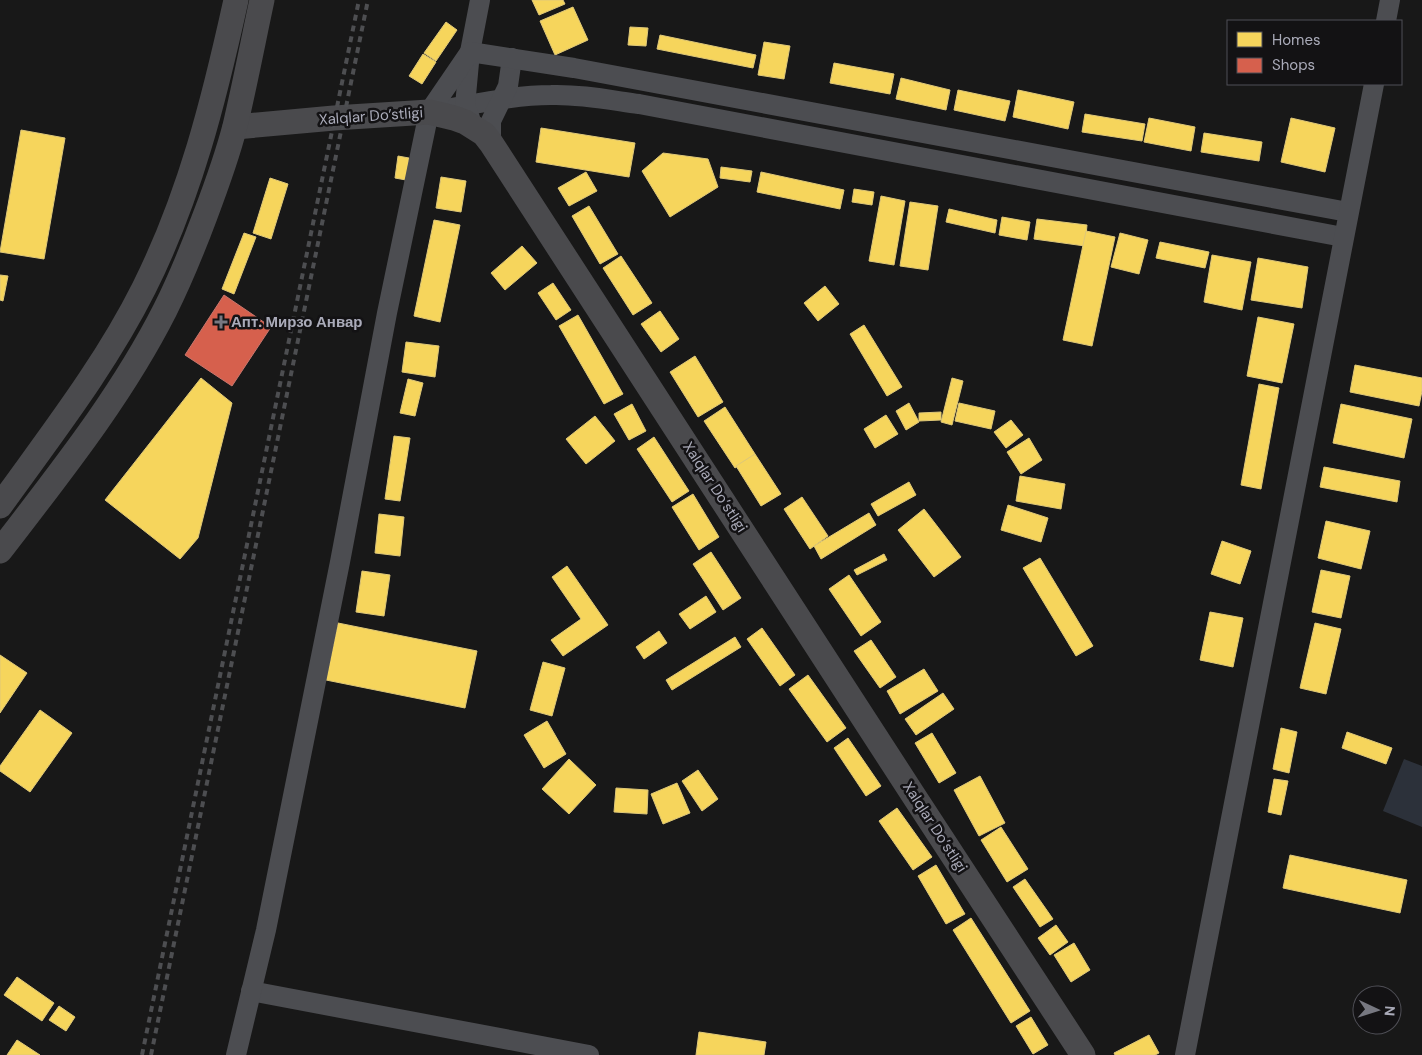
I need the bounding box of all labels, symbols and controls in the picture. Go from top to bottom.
legend [1227,20,1402,85]
text: Homes [1272,30,1321,50]
text: Shops [1272,55,1315,75]
street label: Xalqlar Do’stligi [318,102,424,130]
place label: Апт. Мирзо Анвар [231,312,362,332]
marker: Апт. Мирзо Анвар [215,316,227,328]
street label: Xalqlar Do’stligi [678,438,752,536]
street label: Xalqlar Do’stligi [898,778,972,876]
north arrow [1352,985,1402,1035]
text: N [1381,1005,1399,1017]

